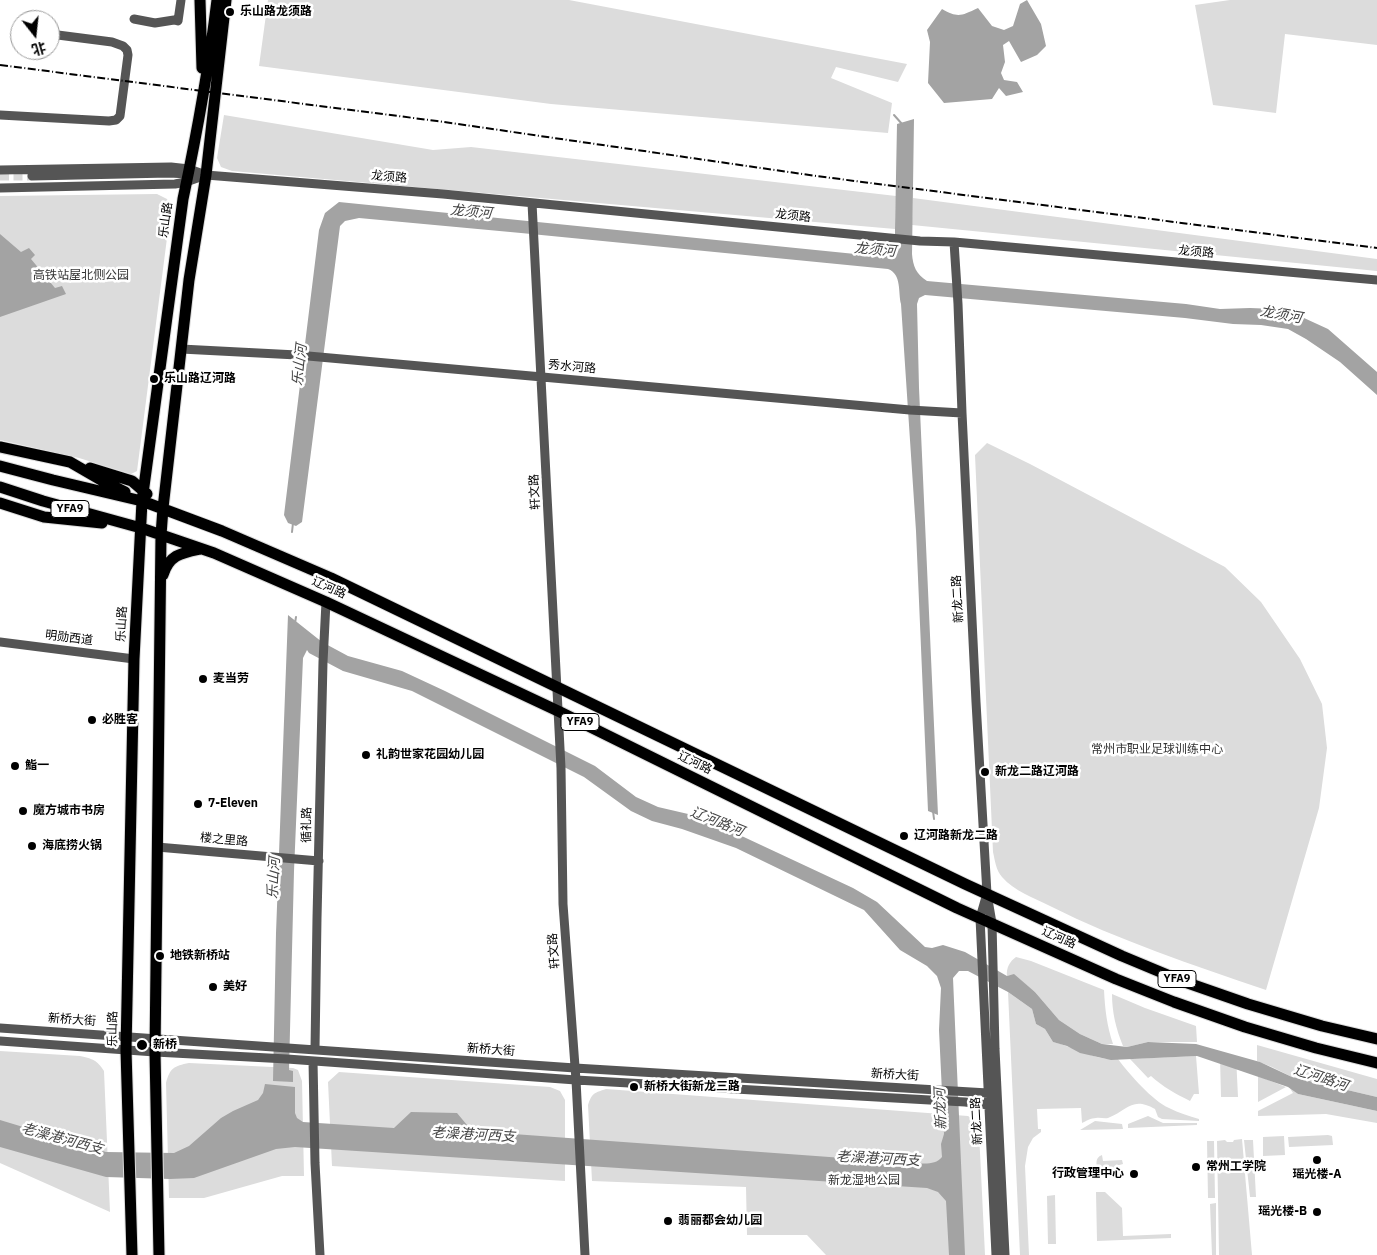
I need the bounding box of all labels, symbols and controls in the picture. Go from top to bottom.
place label: 乐山路龙须路 [240,5,312,19]
marker: 乐山路龙须路 [224,6,236,18]
north arrow [10,10,60,60]
text: 北 [30,38,48,59]
street label: 龙须路 [370,168,408,186]
street label: 乐山路 [156,201,176,239]
water label: 龙须河 [449,202,493,222]
street label: 龙须路 [774,207,812,225]
water label: 龙须河 [853,240,897,260]
street label: 龙须路 [1177,243,1215,261]
park label: 高铁站屋北侧公园 [33,269,129,283]
water label: 龙须河 [1259,303,1303,327]
water label: 乐山河 [289,343,311,387]
street label: 秀水河路 [547,358,597,376]
place label: 乐山路辽河路 [164,372,236,386]
marker: 乐山路辽河路 [148,373,160,385]
street label: 轩文路 [527,474,543,510]
road number: YFA9 [51,500,89,518]
street label: 辽河路 [310,574,348,602]
street label: 新龙二路 [950,575,966,623]
street label: 乐山路 [114,606,130,642]
street label: 明勋西道 [44,628,94,648]
place label: 麦当劳 [213,672,249,686]
marker: 麦当劳 [197,673,209,685]
place label: 必胜客 [102,713,138,727]
marker: 必胜客 [86,714,98,726]
road number: YFA9 [561,714,599,730]
park label: 常州市职业足球训练中心 [1091,743,1223,757]
place label: 礼韵世家花园幼儿园 [376,748,484,762]
marker: 礼韵世家花园幼儿园 [360,749,372,761]
street label: 辽河路 [676,749,714,777]
place label: 鮨一 [25,759,49,773]
marker: 鮨一 [9,760,21,772]
place label: 新龙二路辽河路 [995,765,1079,779]
marker: 新龙二路辽河路 [979,766,991,778]
place label: 7-Eleven [208,797,258,811]
marker: 7-Eleven [192,798,204,810]
place label: 魔方城市书房 [33,804,105,818]
water label: 辽河路河 [688,804,746,840]
marker: 魔方城市书房 [17,805,29,817]
street label: 循礼路 [299,807,315,843]
place label: 辽河路新龙二路 [914,829,998,843]
marker: 辽河路新龙二路 [898,830,910,842]
street label: 楼之里路 [199,831,249,849]
place label: 海底捞火锅 [42,839,102,853]
marker: 海底捞火锅 [26,840,38,852]
water label: 乐山河 [265,857,283,899]
street label: 辽河路 [1040,924,1078,952]
street label: 轩文路 [546,933,562,969]
place label: 地铁新桥站 [170,949,230,963]
marker: 地铁新桥站 [154,950,166,962]
road number: YFA9 [1158,971,1196,988]
place label: 美好 [223,980,247,994]
marker: 美好 [207,981,219,993]
street label: 新桥大街 [48,1011,96,1029]
street label: 乐山路 [105,1011,121,1047]
marker: 新桥 [135,1038,149,1052]
place label: 新桥 [153,1038,177,1052]
street label: 新桥大街 [467,1041,515,1059]
water label: 辽河路河 [1292,1061,1350,1095]
street label: 新桥大街 [871,1067,919,1083]
place label: 新桥大街新龙三路 [644,1080,740,1094]
marker: 新桥大街新龙三路 [628,1081,640,1093]
water label: 新龙河 [932,1088,950,1130]
street label: 新龙二路 [969,1097,985,1145]
water label: 老澡港河西支 [19,1120,105,1158]
water label: 老澡港河西支 [431,1124,515,1146]
water label: 老澡港河西支 [836,1148,920,1170]
marker: 瑶光楼-A [1311,1154,1323,1166]
place label: 常州工学院 [1206,1160,1266,1174]
marker: 常州工学院 [1190,1161,1202,1173]
place label: 行政管理中心 [1052,1167,1124,1181]
marker: 行政管理中心 [1128,1168,1140,1180]
place label: 瑶光楼-A [1293,1168,1341,1182]
park label: 新龙湿地公园 [828,1174,900,1188]
place label: 瑶光楼-B [1258,1205,1307,1219]
marker: 瑶光楼-B [1311,1206,1323,1218]
place label: 翡丽都会幼儿园 [678,1214,762,1228]
marker: 翡丽都会幼儿园 [662,1215,674,1227]

